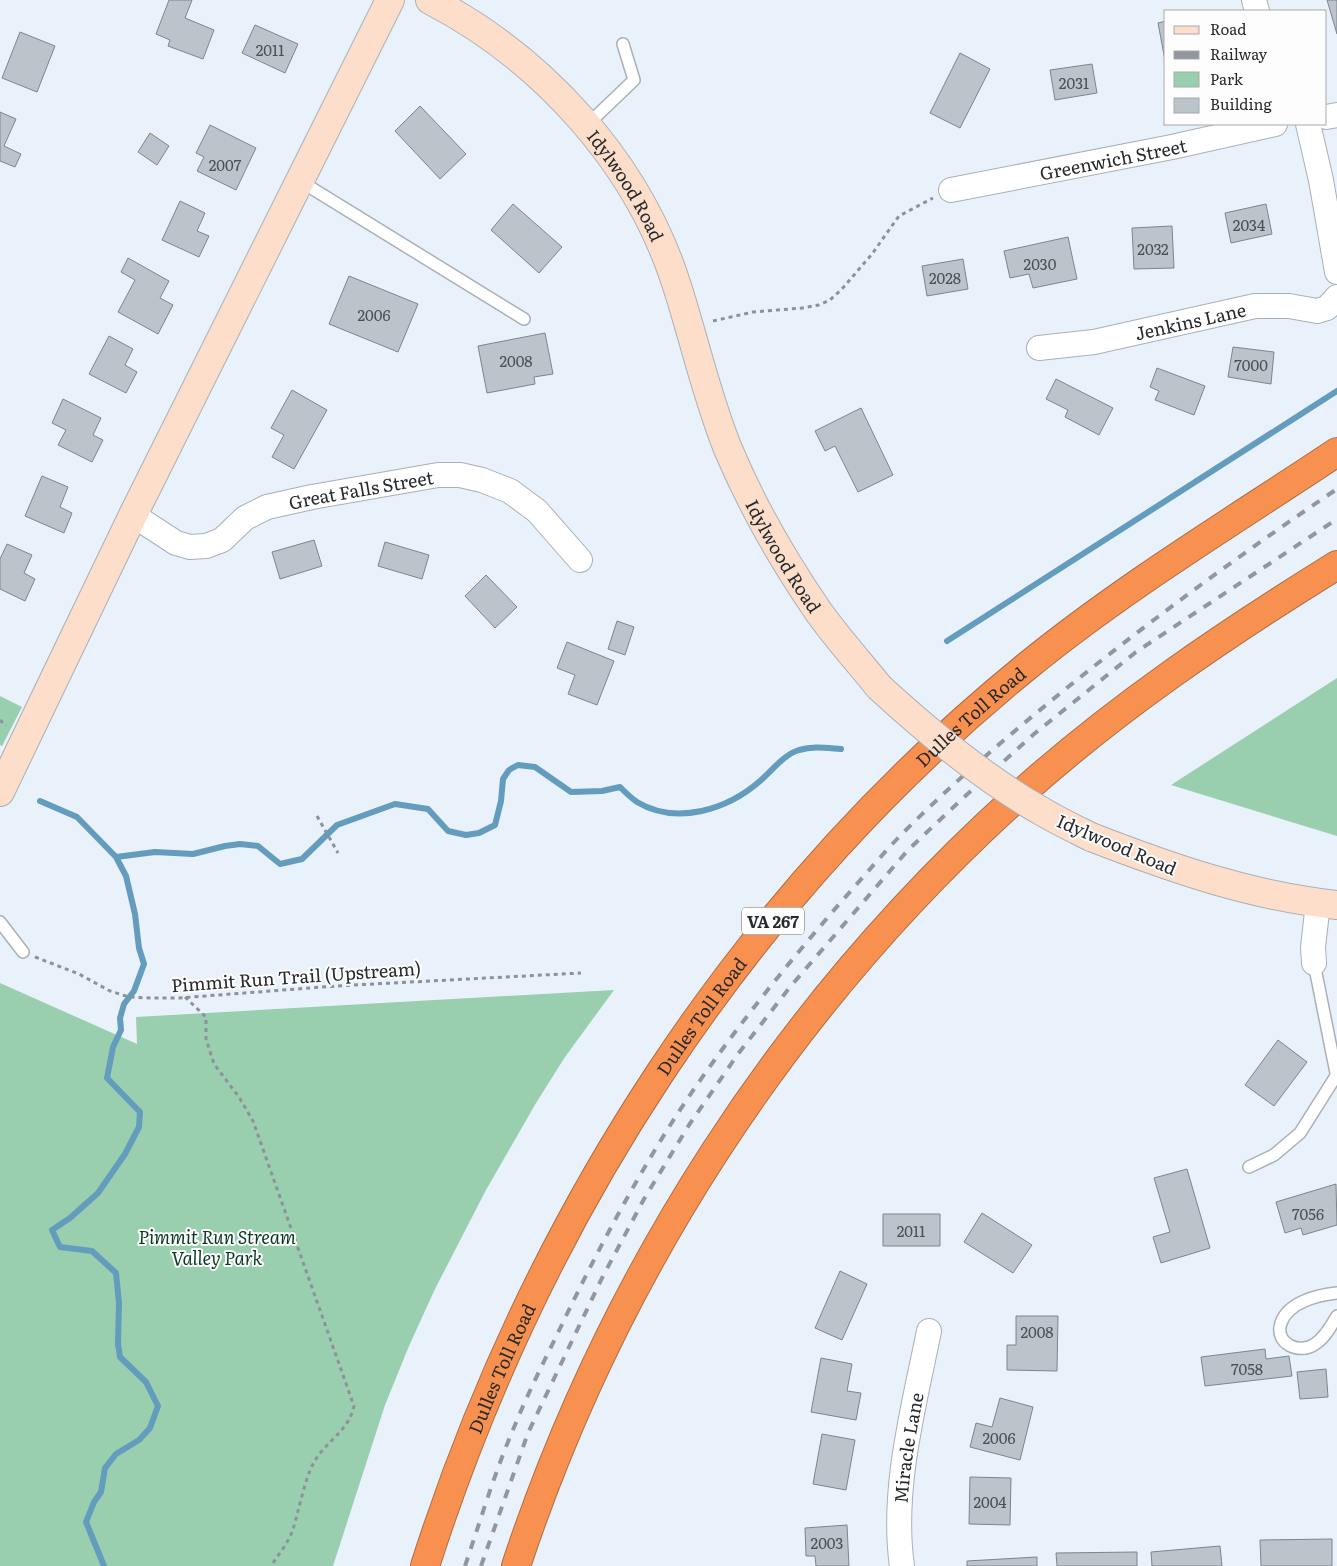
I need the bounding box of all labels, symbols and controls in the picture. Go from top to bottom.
legend [1164,10,1327,125]
text: Road [1210,17,1246,40]
house number: 2011 [256,38,284,61]
text: Railway [1210,42,1268,65]
text: Park [1210,67,1244,90]
house number: 2031 [1059,71,1089,94]
text: Building [1210,92,1272,115]
street label: Idylwood Road [581,123,672,245]
street label: Greenwich Street [1037,131,1190,186]
house number: 2007 [209,153,242,176]
house number: 2034 [1233,213,1265,236]
house number: 2032 [1137,237,1169,260]
house number: 2030 [1024,252,1057,275]
house number: 2028 [929,266,961,289]
street label: Jenkins Lane [1132,295,1248,346]
house number: 2006 [357,303,391,326]
house number: 2008 [499,349,533,372]
house number: 7000 [1234,353,1268,376]
street label: Great Falls Street [286,462,436,515]
street label: Idylwood Road [740,494,829,618]
street label: Dulles Toll Road [909,660,1031,772]
street label: Idylwood Road [1053,807,1181,881]
road number: VA 267 [742,908,804,934]
street label: Dulles Toll Road [649,951,752,1080]
street label: Pimmit Run Trail (Upstream) [170,954,422,998]
house number: 7056 [1292,1202,1324,1225]
house number: 2011 [897,1219,925,1242]
park label: Pimmit Run Stream Valley Park [138,1223,296,1271]
street label: Dulles Toll Road [460,1298,541,1437]
house number: 2008 [1020,1320,1054,1343]
house number: 7058 [1231,1357,1263,1380]
street label: Miracle Lane [886,1390,929,1504]
house number: 2006 [982,1426,1016,1449]
house number: 2004 [973,1490,1007,1513]
house number: 2003 [811,1531,843,1554]

